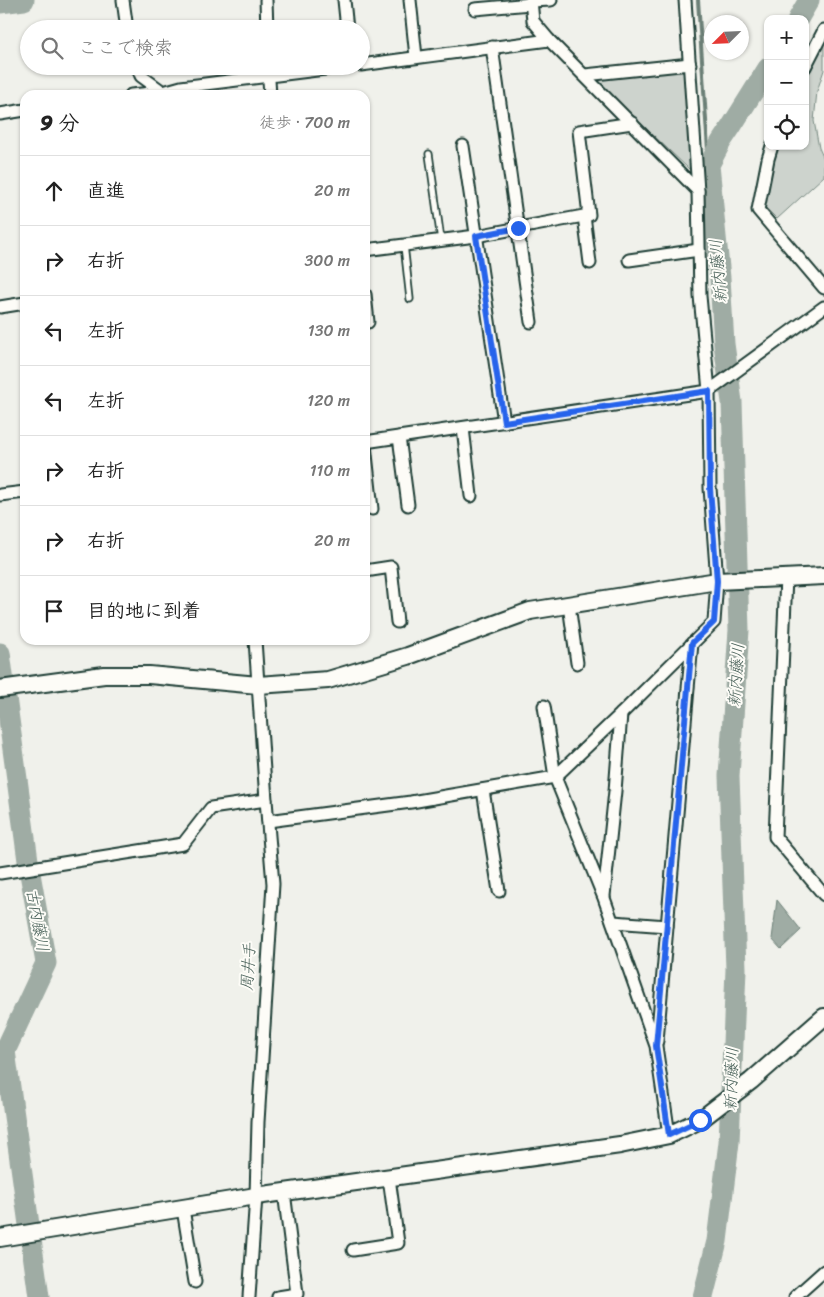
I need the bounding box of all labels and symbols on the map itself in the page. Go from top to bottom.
north arrow [704,15,749,60]
route end [507,217,530,240]
water label: 新内藤川 [701,238,735,304]
water label: 新内藤川 [719,642,753,708]
water label: 古内藤川 [18,886,58,954]
water label: 周井手 [232,941,264,992]
water label: 新内藤川 [715,1047,747,1111]
route start [689,1109,712,1132]

